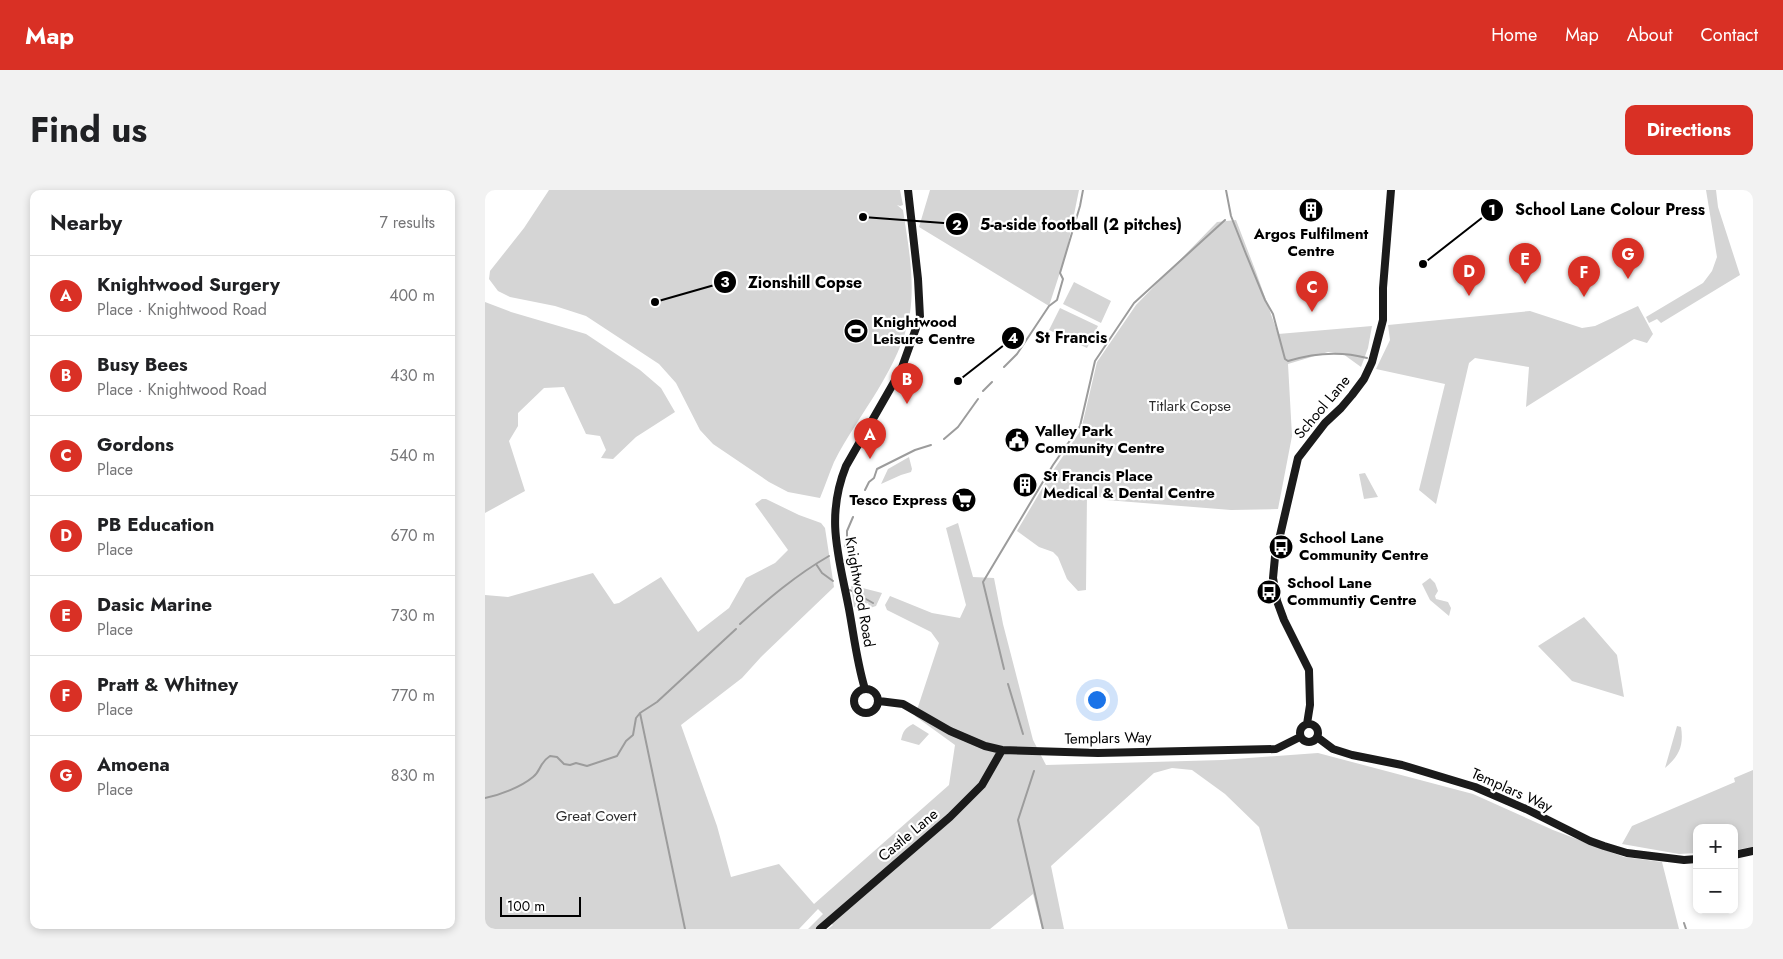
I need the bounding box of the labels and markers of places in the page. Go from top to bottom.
callout: School Lane Colour Press [1480,194,1715,225]
building icon: Argos Fulfilment Centre [1298,197,1324,223]
callout: 5-a-side football (2 pitches) [945,209,1192,240]
place label: Argos Fulfilment Centre [1253,223,1369,262]
pin: G [1612,238,1644,279]
pin: E [1509,243,1541,284]
pin: D [1453,255,1485,296]
pin: F [1568,256,1600,297]
callout: Zionshill Copse [713,266,872,297]
pin: C [1296,271,1328,312]
place label: Knightwood Leisure Centre [873,311,976,350]
sports icon: Knightwood Leisure Centre [843,318,869,344]
callout: St Francis [1000,322,1118,353]
pin: B [891,363,923,404]
pin: A [854,418,886,459]
place label: Valley Park Community Centre [1034,420,1165,459]
public building icon: Valley Park Community Centre [1004,427,1030,453]
place label: St Francis Place Medical & Dental Centre [1043,465,1215,504]
building icon: St Francis Place Medical & Dental Centre [1012,472,1038,498]
supermarket icon: Tesco Express [951,487,977,513]
place label: Tesco Express [849,489,947,511]
place label: School Lane Community Centre [1299,527,1429,566]
bus stop icon: School Lane Community Centre [1268,534,1294,560]
place label: School Lane Communtiy Centre [1287,572,1417,611]
bus stop icon: School Lane Communtiy Centre [1256,579,1282,605]

